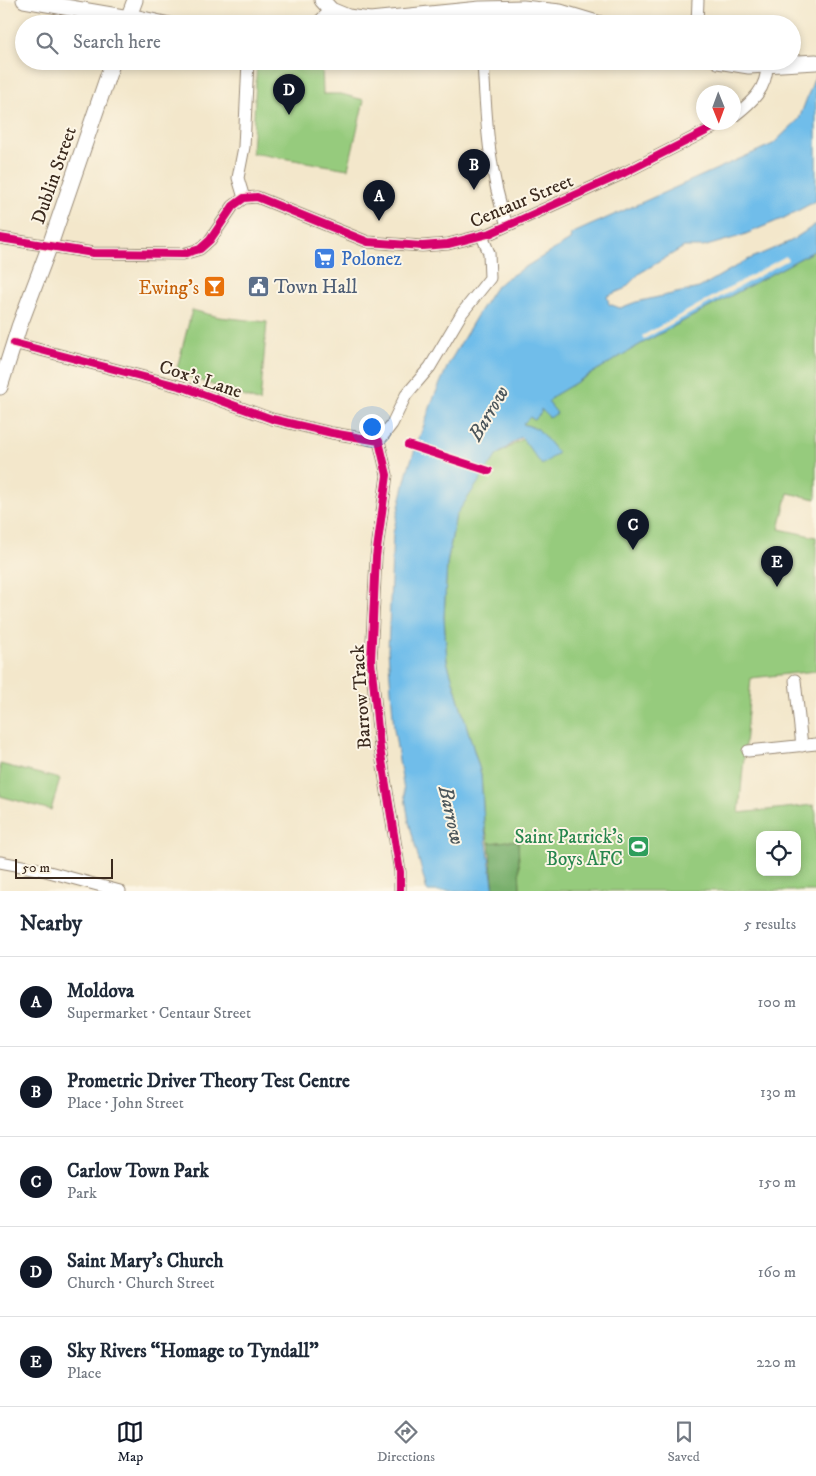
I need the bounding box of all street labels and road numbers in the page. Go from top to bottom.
street label: Dublin Street [27,124,82,227]
street label: Centaur Street [467,169,577,233]
street label: Cox's Lane [156,355,245,404]
street label: Barrow Track [346,643,377,750]

